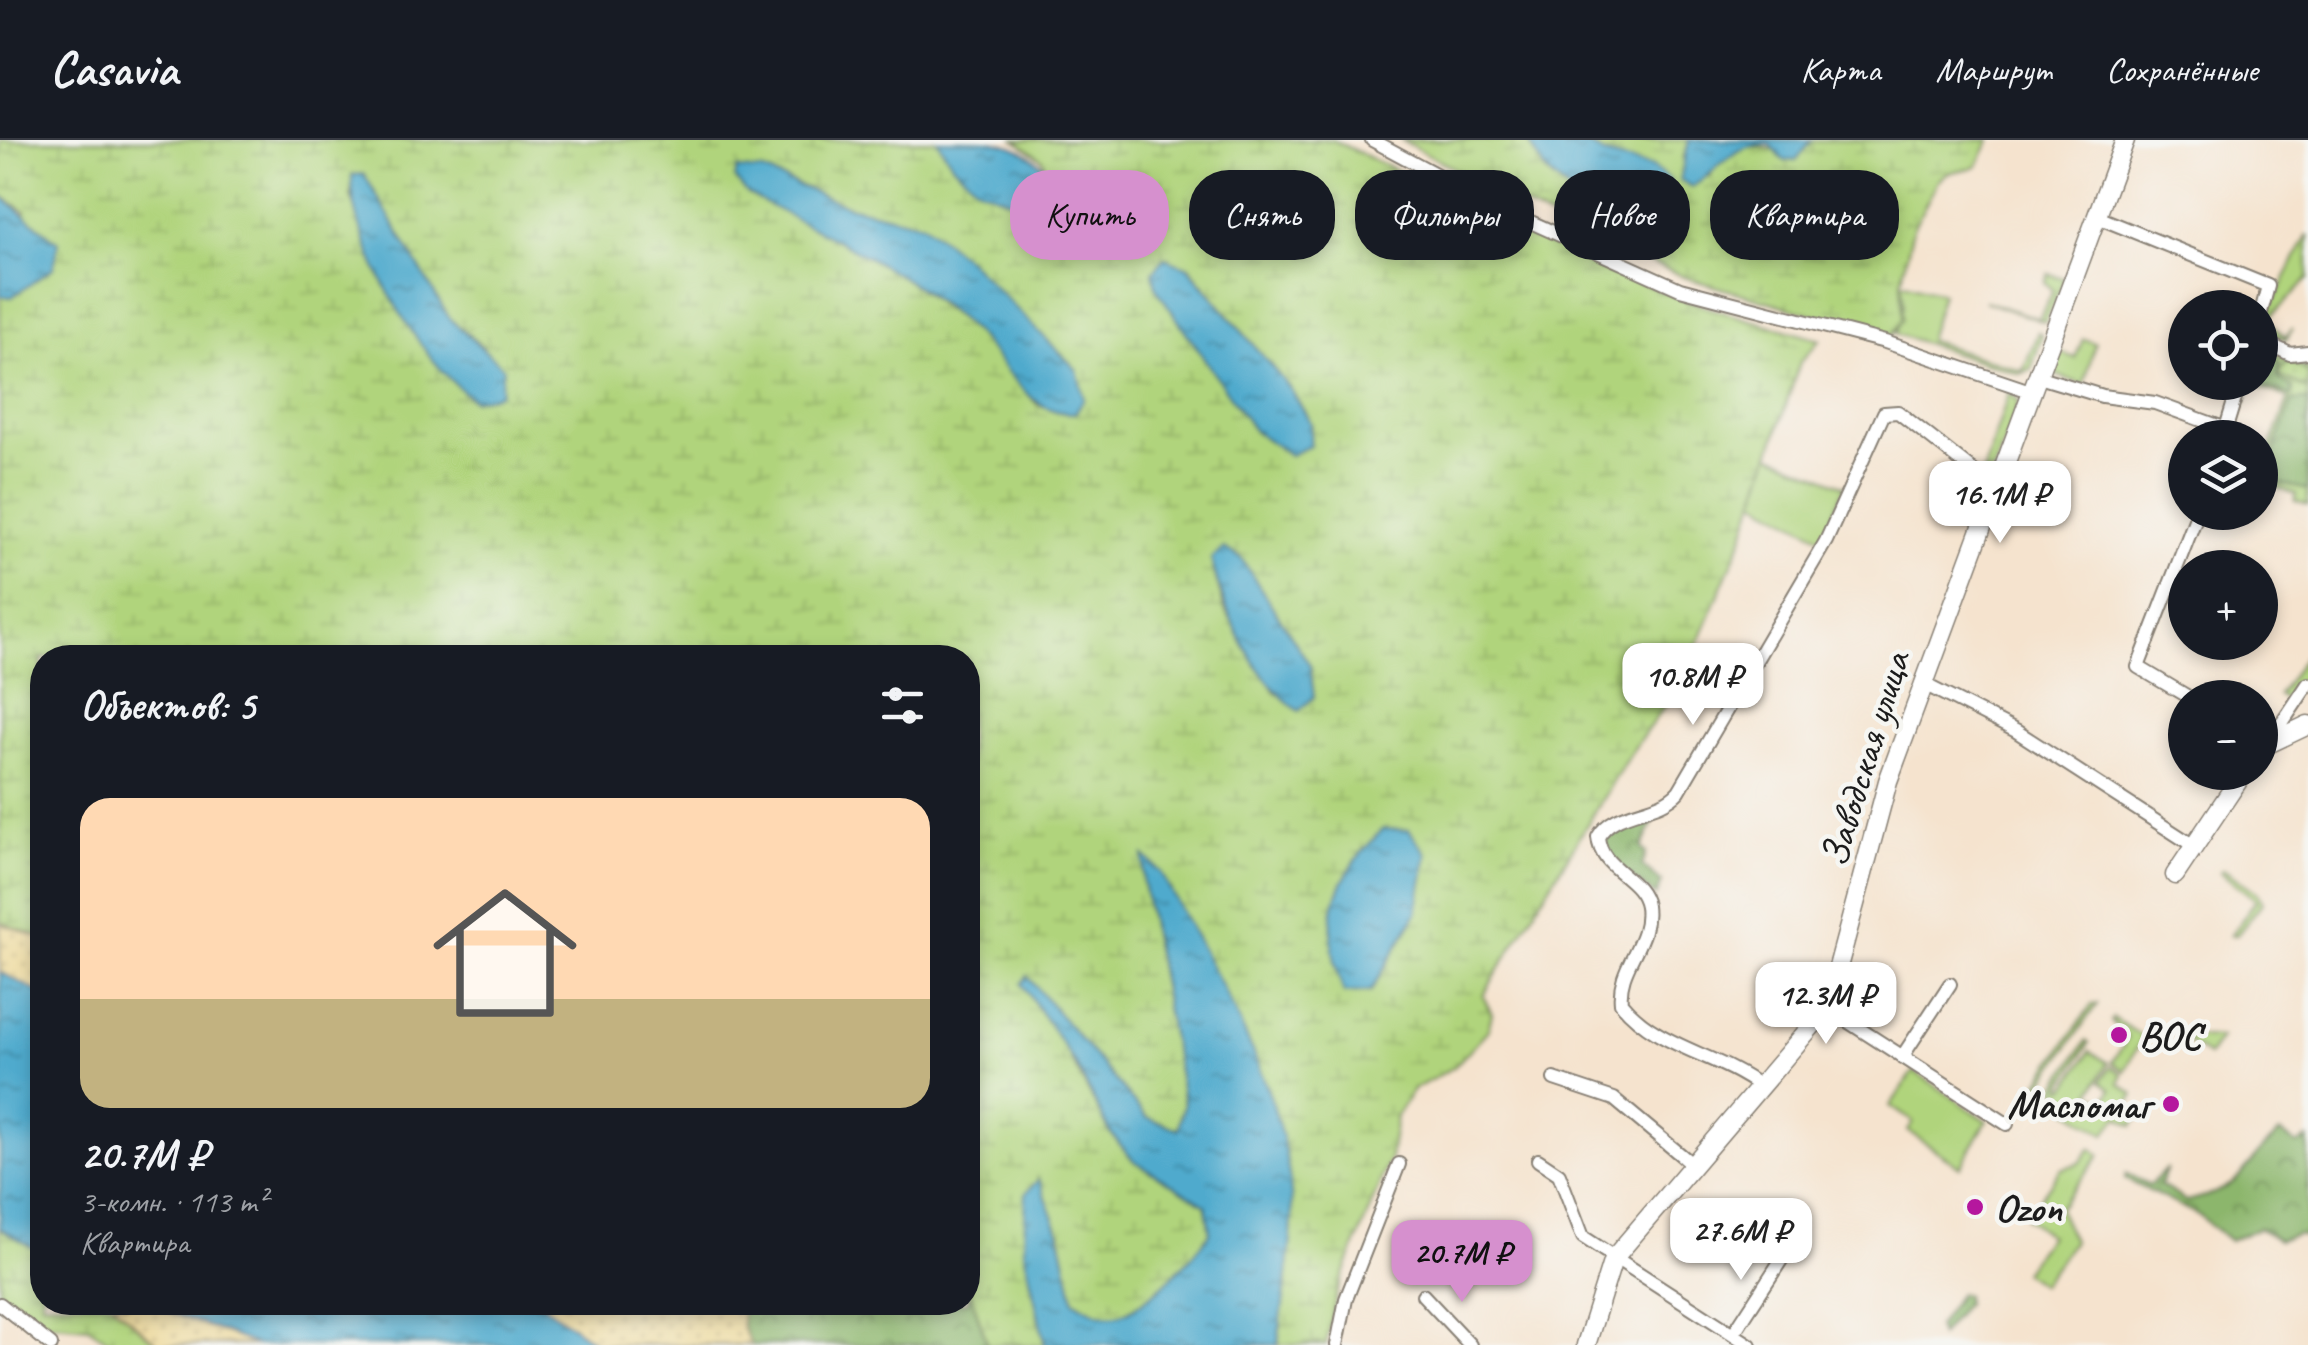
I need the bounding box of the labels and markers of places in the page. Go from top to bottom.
pin: 16.1M ₽ [1908,461,2092,546]
pin: 10.8M ₽ [1601,643,1785,728]
pin: 12.3M ₽ [1734,962,1918,1047]
place label: ВОС [2139,1011,2207,1061]
marker: ВОС [2108,1024,2130,1046]
place label: Масломаг [2007,1080,2156,1130]
marker: Масломаг [2160,1093,2182,1115]
place label: Ozon [1995,1183,2062,1233]
marker: Ozon [1964,1196,1986,1218]
pin: 27.6M ₽ [1649,1198,1833,1283]
pin: 20.7M ₽ [1370,1220,1554,1305]

